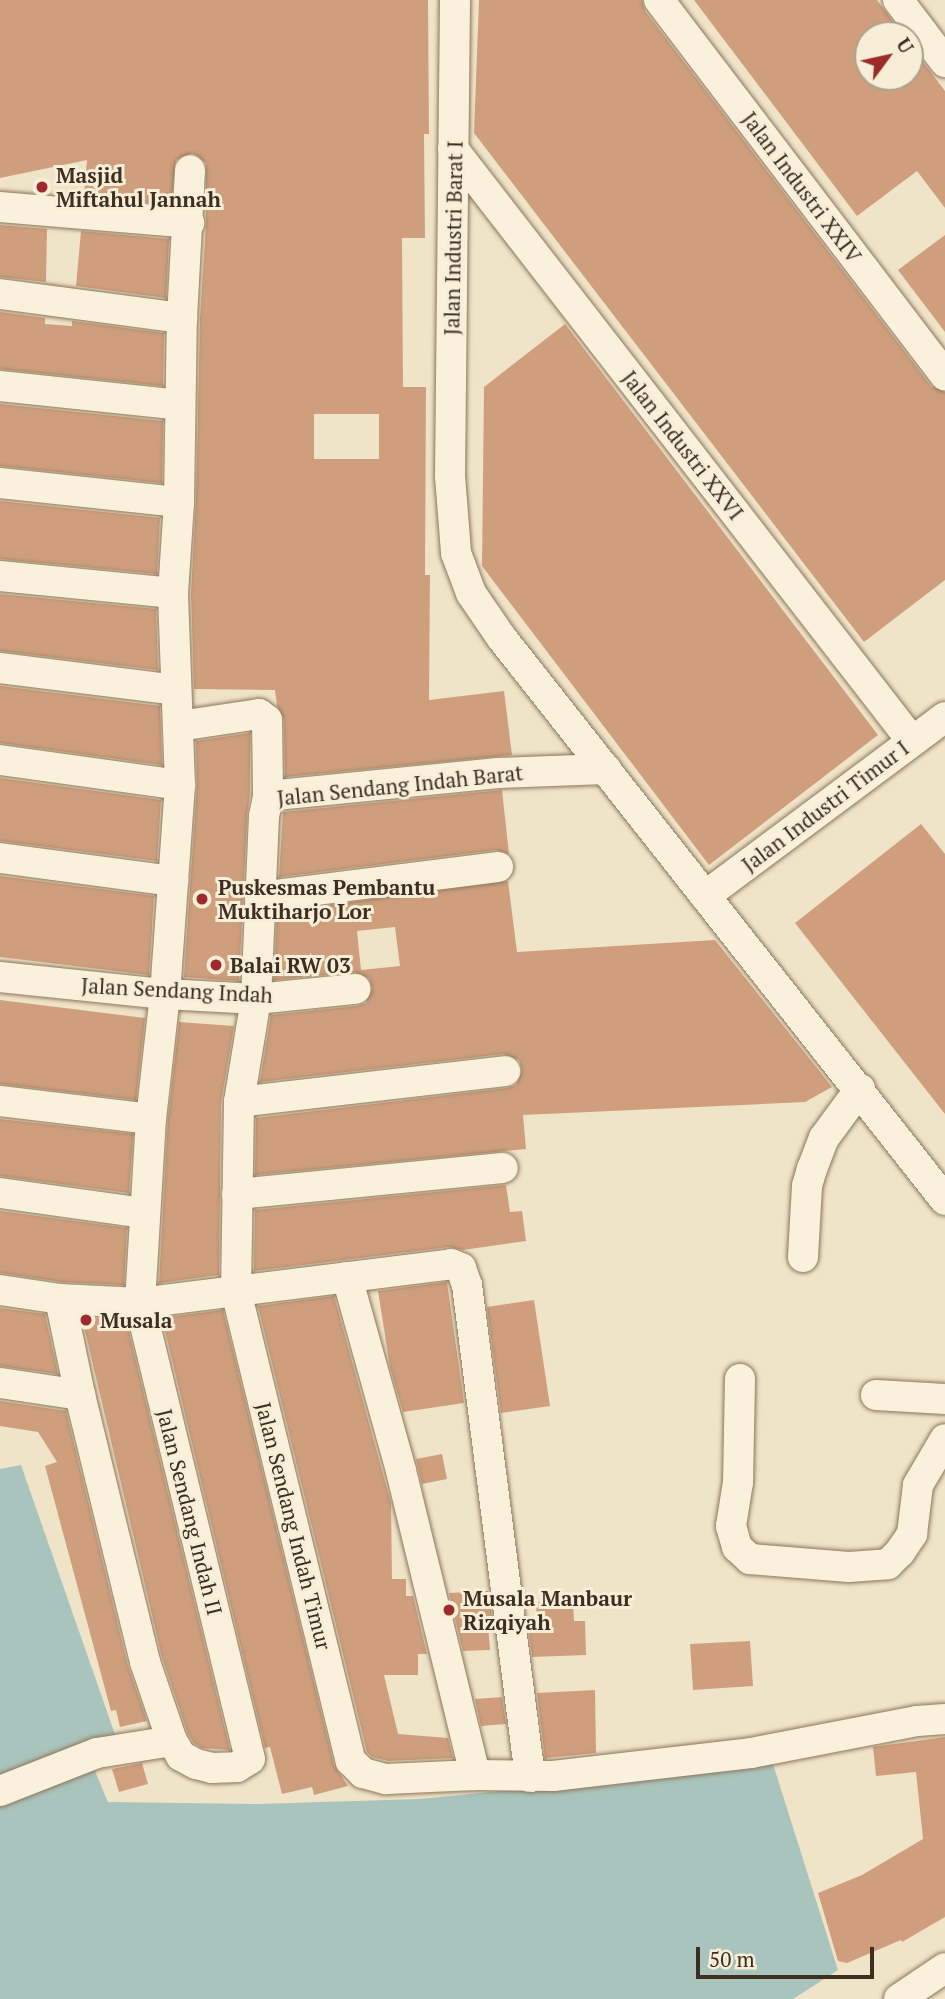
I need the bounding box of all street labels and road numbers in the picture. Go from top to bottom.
street label: Jalan Industri XXIV [737,107,867,267]
street label: Jalan Industri Barat I [439,140,467,336]
street label: Jalan Industri XXVI [617,365,749,525]
street label: Jalan Industri Timur I [737,735,913,877]
street label: Jalan Sendang Indah Barat [276,760,524,810]
street label: Jalan Sendang Indah [81,972,273,1008]
street label: Jalan Sendang Indah Timur [251,1399,337,1653]
street label: Jalan Sendang Indah II [152,1406,228,1618]

